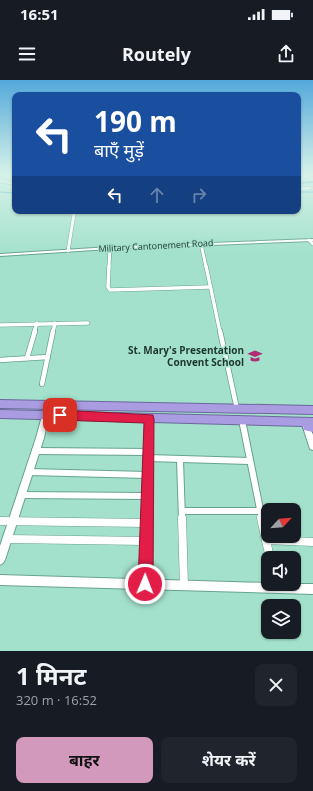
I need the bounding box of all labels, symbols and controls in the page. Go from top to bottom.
text: 16:51 [20,4,59,24]
text: Routely [122,42,191,66]
icon: menu [16,43,38,65]
icon: share [275,43,297,65]
text: 190 m [94,102,177,140]
icon: left [28,108,80,160]
text: बाएँ मुड़ें [94,138,144,162]
icon: left [104,184,126,206]
icon: ahead [146,184,168,206]
icon: right [188,184,210,206]
street label: Military Cantonement Road [98,236,214,255]
place label: St. Mary's Presentation Convent School [128,343,244,369]
school or university icon: St. Mary's Presentation Convent School [247,348,263,364]
pin [43,398,77,432]
icon: arrive [49,404,71,426]
north arrow [261,503,301,543]
map controls [261,503,301,639]
button: sound [261,551,301,591]
position arrow [124,563,166,605]
button: layers [261,599,301,639]
text: 1 मिनट [16,659,86,692]
button: close [255,664,297,706]
text: 320 m · 16:52 [16,691,97,709]
button: बाहर [16,737,153,783]
button: शेयर करें [161,737,297,783]

